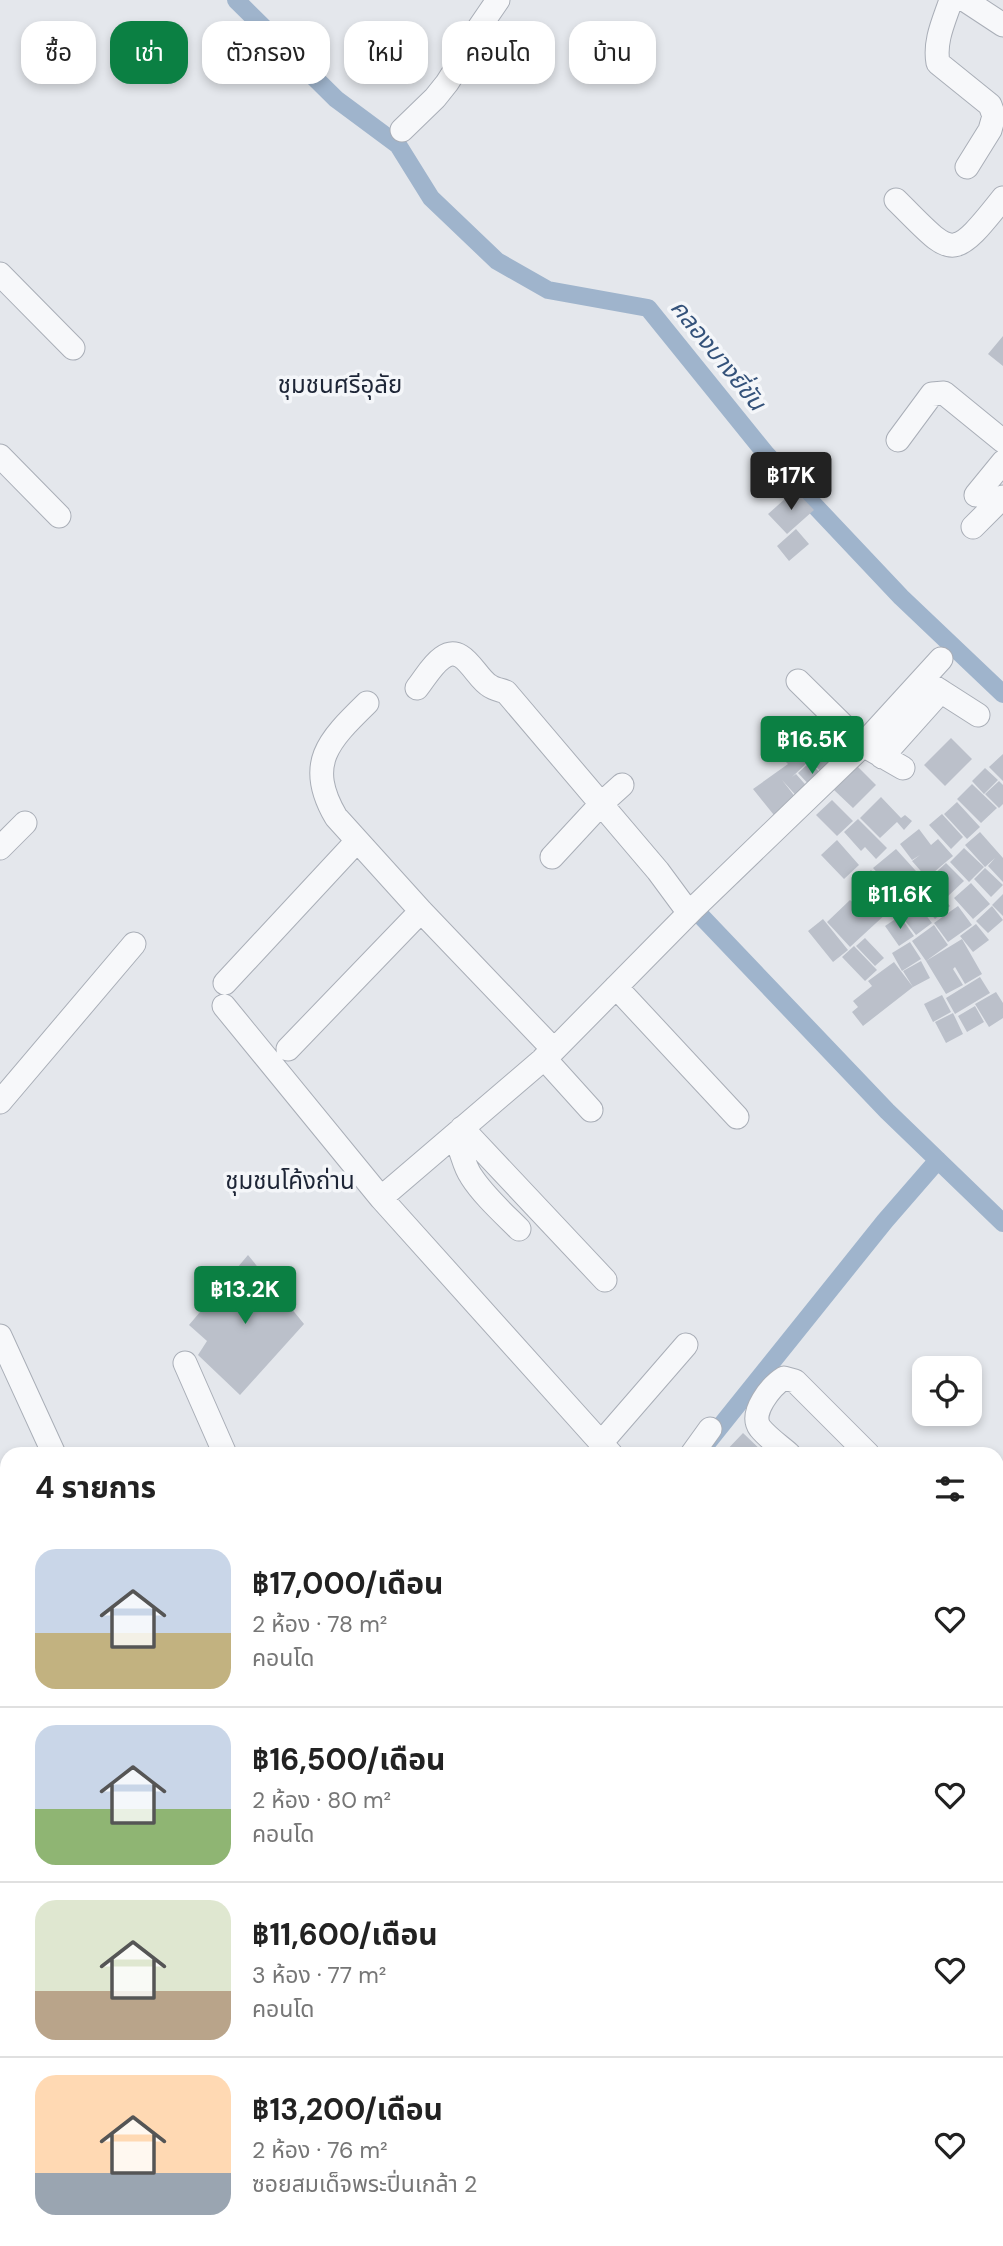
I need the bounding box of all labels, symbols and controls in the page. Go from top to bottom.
chip: ซื้อ [21,21,96,84]
chip: เช่า [110,21,188,84]
chip: ตัวกรอง [202,21,330,84]
chip: ใหม่ [344,21,428,84]
chip: คอนโด [442,21,555,84]
chip: บ้าน [569,21,656,84]
water label: คลองบางยี่ขัน [664,292,774,418]
district label: ชุมชนศรีอุลัย [278,369,402,400]
pin: ฿17K [750,452,832,512]
text: ฿17K [766,460,816,490]
pin: ฿16.5K [755,716,869,776]
text: ฿16.5K [777,724,847,754]
pin: ฿11.6K [843,872,957,931]
text: ฿11.6K [868,879,932,909]
district label: ชุมชนโค้งถ่าน [225,1165,355,1196]
pin: ฿13.2K [188,1266,302,1326]
text: ฿13.2K [210,1274,280,1304]
map controls [912,1356,982,1426]
button: locate [912,1356,982,1426]
text: 4 รายการ [35,1468,156,1507]
icon: filters [931,1470,969,1508]
text: ฿17,000/เดือน [252,1564,443,1603]
icon: home [91,1577,175,1661]
icon: heart [931,1600,969,1638]
text: 2 ห้อง · 78 m² [252,1609,387,1639]
text: คอนโด [252,1643,314,1673]
text: ฿16,500/เดือน [252,1740,445,1779]
icon: home [91,1753,175,1837]
icon: heart [931,1776,969,1814]
text: 2 ห้อง · 80 m² [252,1785,391,1815]
text: คอนโด [252,1819,314,1849]
text: ฿11,600/เดือน [252,1915,438,1954]
icon: home [91,1928,175,2012]
icon: heart [931,1951,969,1989]
text: 3 ห้อง · 77 m² [252,1960,386,1990]
text: คอนโด [252,1994,314,2024]
text: ฿13,200/เดือน [252,2090,443,2129]
icon: home [91,2103,175,2187]
icon: heart [931,2126,969,2164]
text: 2 ห้อง · 76 m² [252,2135,388,2165]
text: ซอยสมเด็จพระปิ่นเกล้า 2 [252,2169,477,2199]

